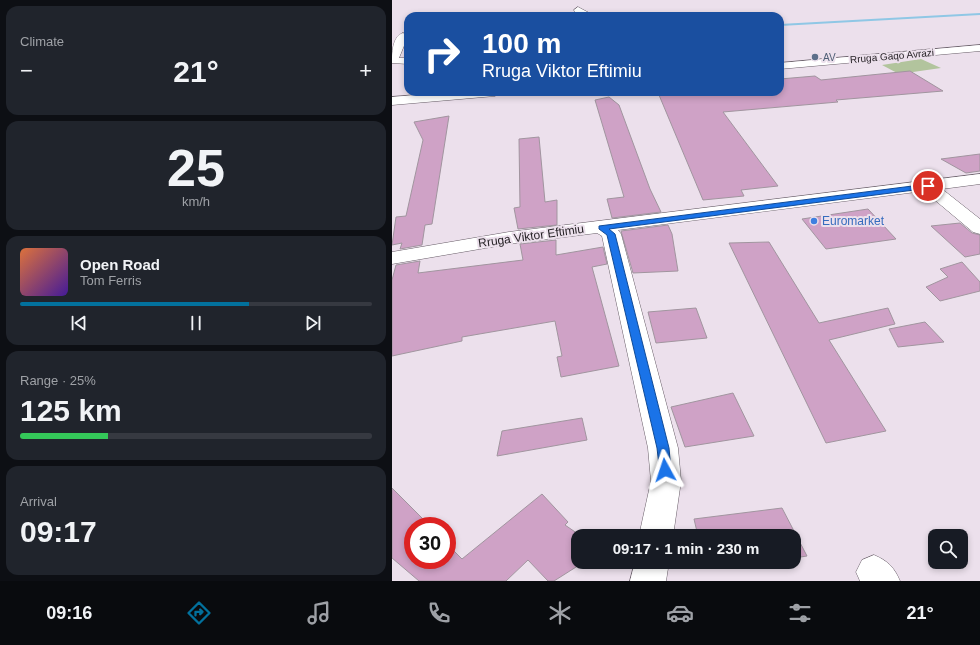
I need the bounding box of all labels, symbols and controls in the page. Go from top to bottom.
icon: right [416,28,468,80]
text: 100 m [482,28,561,59]
text: Climate [20,34,64,49]
street label: Rruga Gaqo Avrazi [850,47,934,65]
marker: AV [810,52,820,62]
place label: AV [823,52,836,63]
text: 21° [173,55,219,88]
text: − [20,58,33,83]
text: + [359,58,372,83]
text: Rruga Viktor Eftimiu [482,61,642,81]
text: 25 [167,139,225,197]
pin [911,169,945,203]
icon: arrive [917,175,939,197]
text: km/h [182,194,210,209]
place label: Euromarket [822,214,885,228]
marker: Euromarket [809,216,819,226]
street label: Rruga Viktor Eftimiu [477,222,585,250]
text: Open Road [80,256,160,273]
text: Tom Ferris [80,273,141,288]
icon: previous [68,312,90,334]
icon: pause [185,312,207,334]
icon: next [302,312,324,334]
text: Range · 25% [20,373,96,388]
text: 125 km [20,394,122,427]
position arrow [644,449,686,491]
text: Arrival [20,494,57,509]
text: 09:17 [20,515,97,548]
speed limit sign: 30 [404,517,456,569]
map controls [928,529,968,569]
button: search [928,529,968,569]
text: 09:17 · 1 min · 230 m [613,540,759,557]
icon: directions [185,599,213,627]
icon: music [305,599,333,627]
icon: phone [425,599,453,627]
icon: climate [546,599,574,627]
icon: car [666,599,694,627]
icon: filters [786,599,814,627]
text: 09:16 [46,603,92,623]
text: 21° [907,603,934,623]

